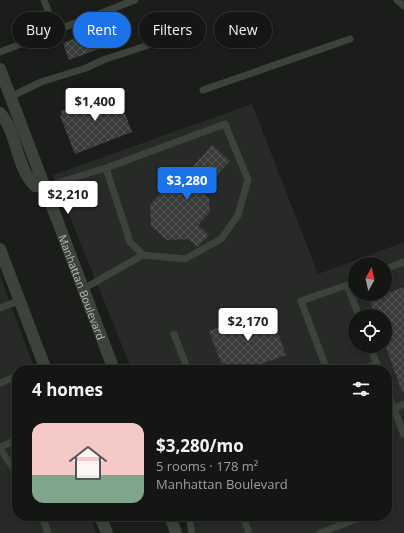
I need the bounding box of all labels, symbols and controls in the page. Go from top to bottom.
chip: Buy [12,12,65,48]
chip: Rent [73,12,131,48]
chip: Filters [139,12,206,48]
chip: New [214,12,272,48]
pin: $1,400 [62,88,128,122]
text: $1,400 [75,92,115,110]
pin: $3,280 [154,167,220,201]
text: $3,280 [167,171,207,189]
pin: $2,210 [35,181,101,215]
text: $2,210 [48,185,88,203]
street label: Manhattan Boulevard [56,232,109,342]
north arrow [348,257,392,301]
map controls [348,257,392,353]
pin: $2,170 [215,308,281,342]
button: locate [348,309,392,353]
text: $2,170 [228,312,268,330]
text: 4 homes [32,378,103,401]
icon: filters [350,378,372,400]
text: $3,280/mo [156,434,244,457]
icon: home [64,439,112,487]
text: 5 rooms · 178 m² [156,457,258,475]
text: Manhattan Boulevard [156,475,288,493]

